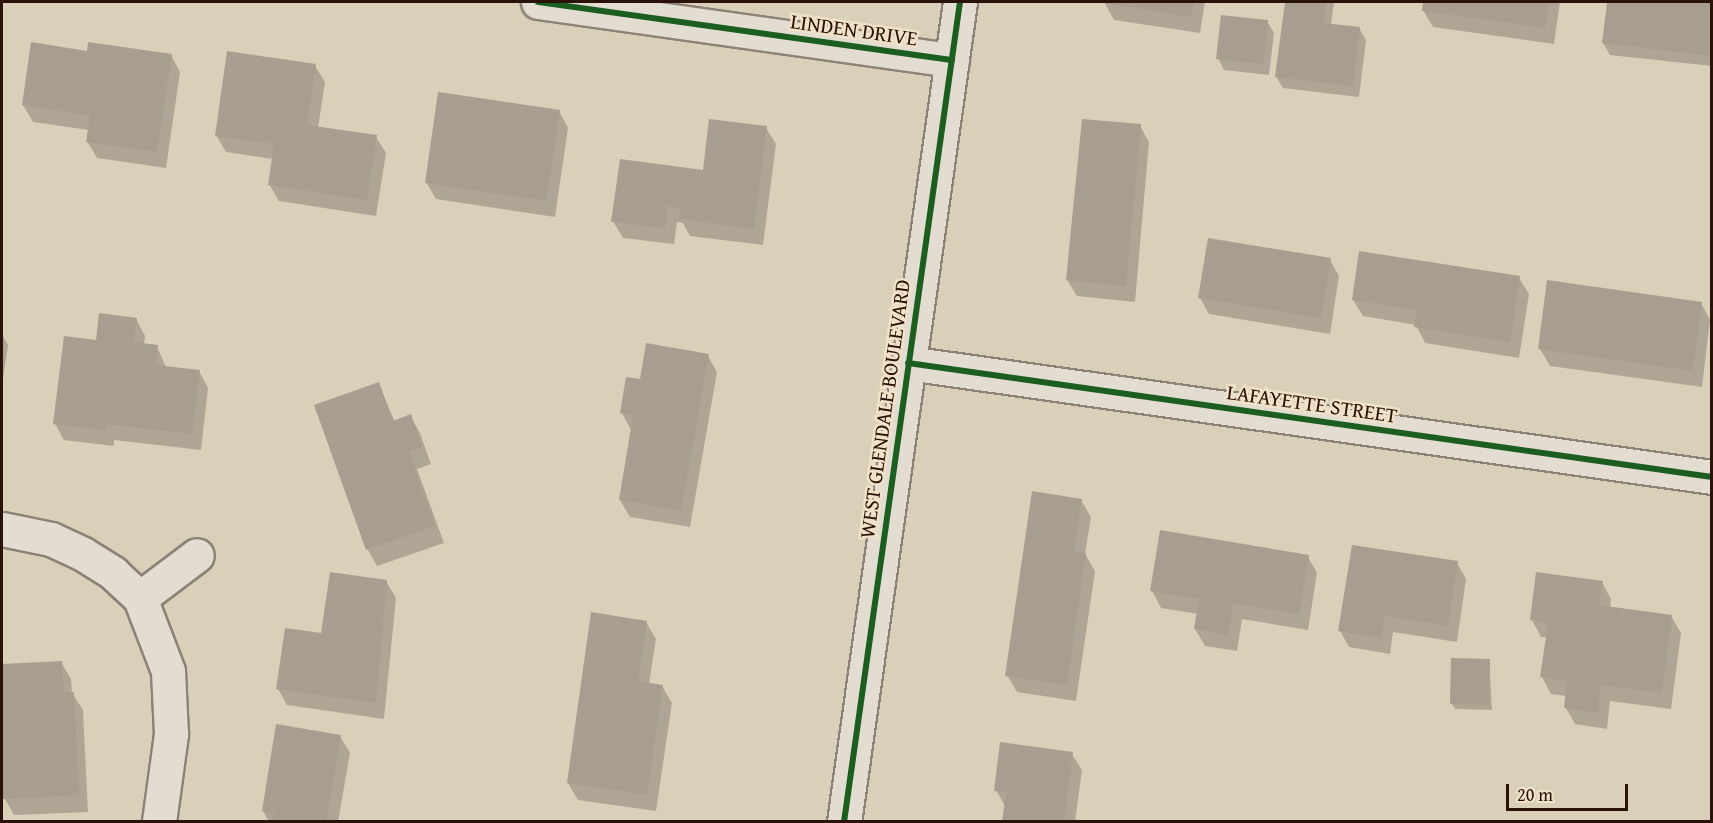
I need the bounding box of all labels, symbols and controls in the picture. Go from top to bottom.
street label: LINDEN DRIVE [789,9,919,51]
street label: WEST GLENDALE BOULEVARD [854,278,916,540]
street label: LAFAYETTE STREET [1225,380,1399,428]
scale bar [1509,772,1630,810]
text: 20 m [1517,781,1553,808]

